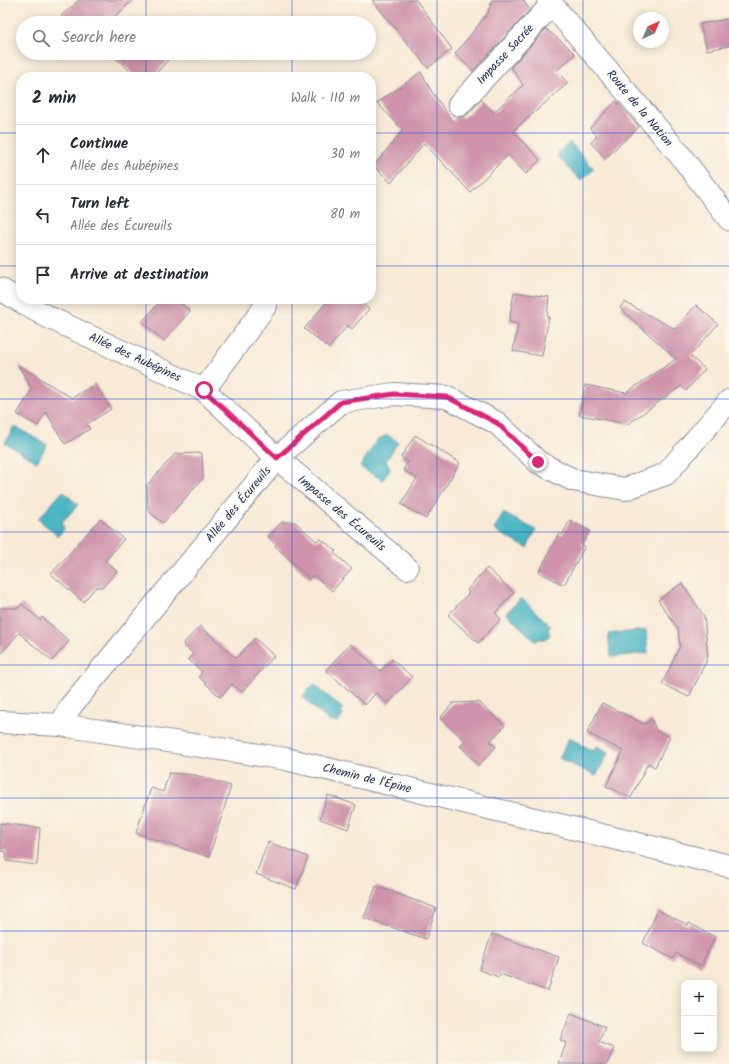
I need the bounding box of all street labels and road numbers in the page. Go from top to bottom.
street label: Impasse Sacrée [472,19,539,89]
street label: Route de la Nation [602,66,678,151]
street label: Allée des Aubépines [85,328,184,387]
street label: Allée des Écureuils [201,462,276,546]
street label: Impasse des Écureuils [293,471,390,556]
street label: Chemin de l'Épine [320,758,414,799]

